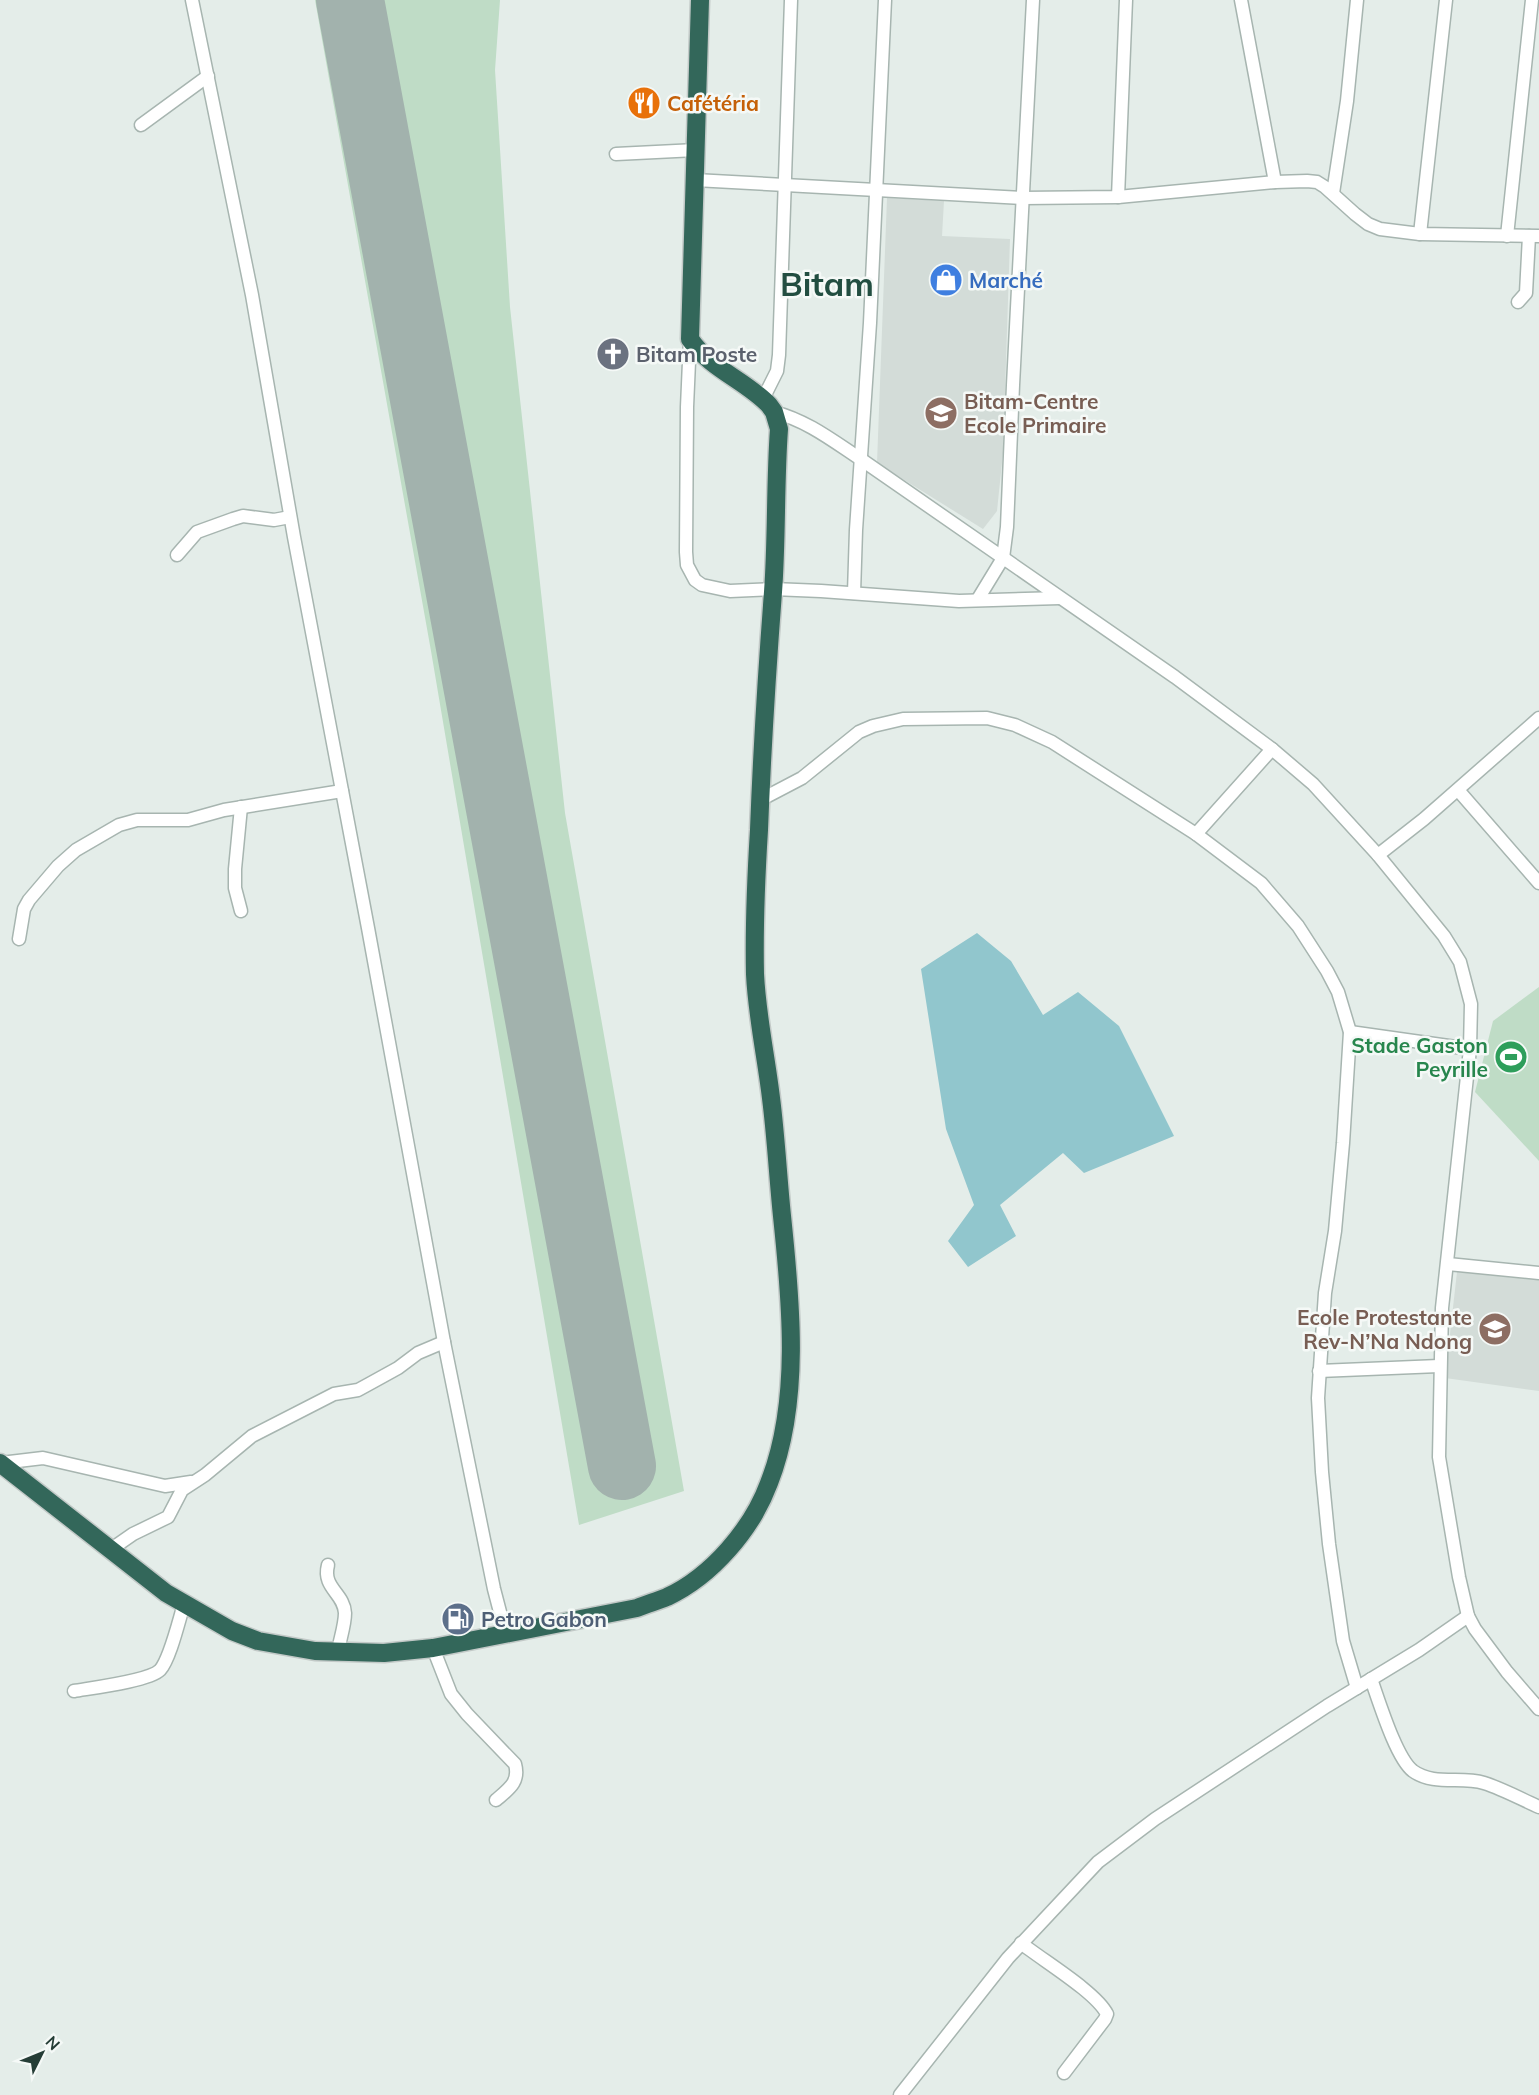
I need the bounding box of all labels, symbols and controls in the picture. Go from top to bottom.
restaurant icon: Cafétéria [626,85,662,121]
place label: Cafétéria [667,90,759,116]
shop icon: Marché [928,262,964,298]
district label: Bitam [780,263,874,304]
place label: Marché [969,267,1043,293]
church icon: Bitam Poste [595,336,631,372]
place label: Bitam Poste [636,341,757,367]
place label: Bitam-Centre Ecole Primaire [964,388,1106,438]
school or university icon: Bitam-Centre Ecole Primaire [923,395,959,431]
place label: Stade Gaston Peyrille [1351,1032,1488,1082]
sports icon: Stade Gaston Peyrille [1493,1039,1529,1075]
place label: Ecole Protestante Rev-N’Na Ndong [1297,1304,1472,1354]
school or university icon: Ecole Protestante Rev-N’Na Ndong [1477,1311,1513,1347]
fuel station icon: Petro Gabon [440,1601,476,1637]
place label: Petro Gabon [481,1606,607,1632]
north arrow [12,2023,72,2083]
text: N [42,2032,64,2054]

